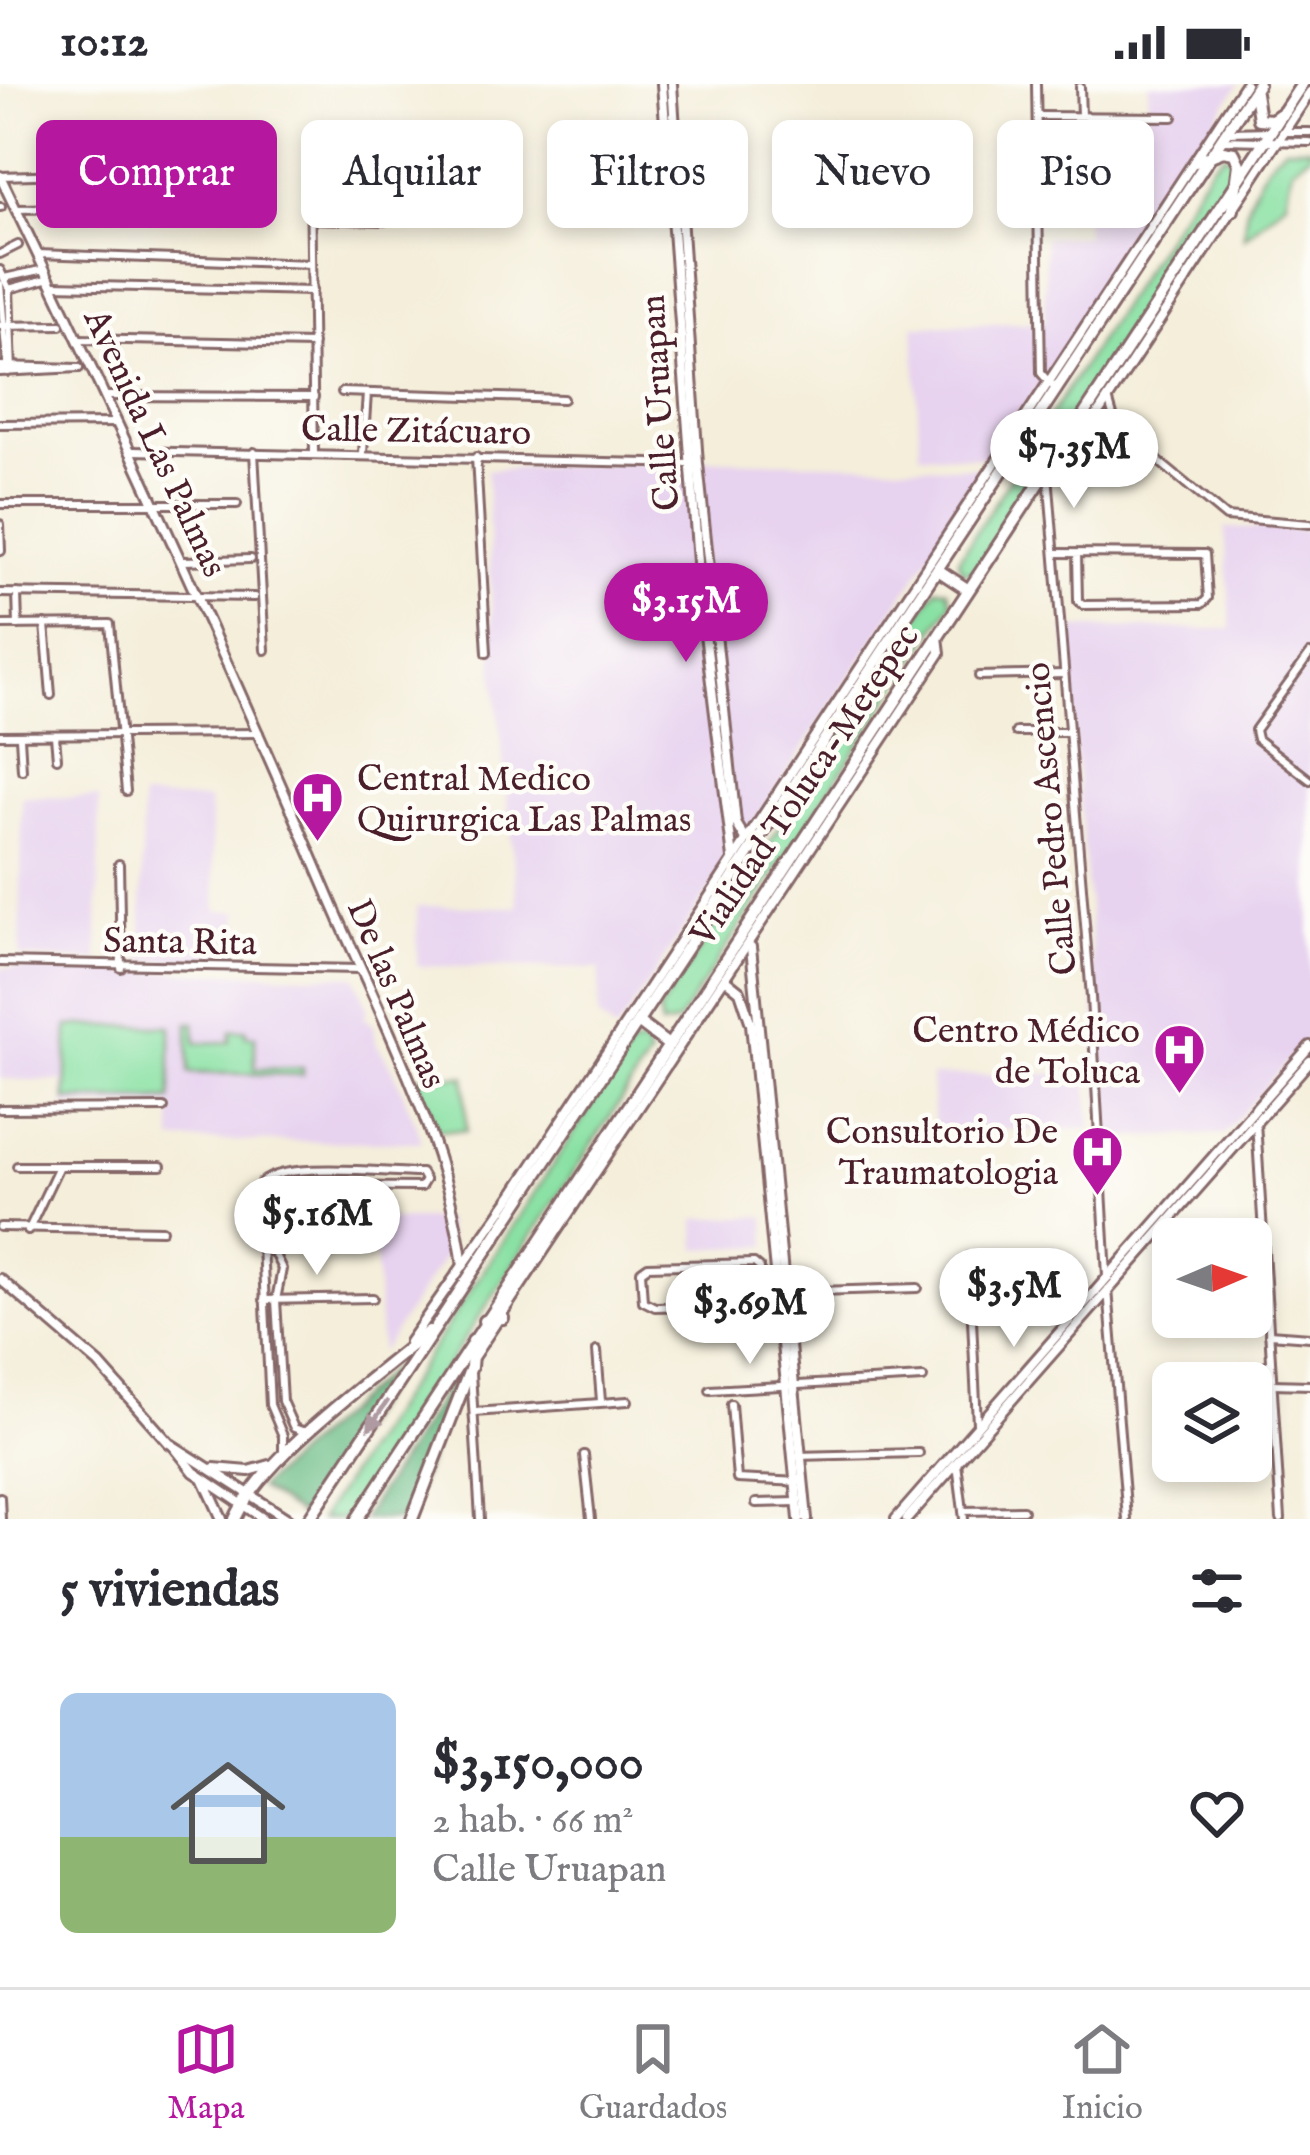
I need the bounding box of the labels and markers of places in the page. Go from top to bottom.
pin: $7.35M [976,409,1172,511]
pin: $3.15M [588,563,784,665]
place label: Central Medico Quirurgica Las Palmas [357,757,691,844]
hospital icon: Central Medico Quirurgica Las Palmas [290,770,346,844]
place label: Centro Médico de Toluca [912,1009,1140,1096]
hospital icon: Centro Médico de Toluca [1151,1022,1207,1096]
place label: Consultorio De Traumatologia [826,1110,1058,1197]
hospital icon: Consultorio De Traumatologia [1069,1123,1125,1197]
pin: $5.16M [219,1176,415,1278]
pin: $3.5M [930,1248,1098,1350]
pin: $3.69M [652,1265,848,1367]

